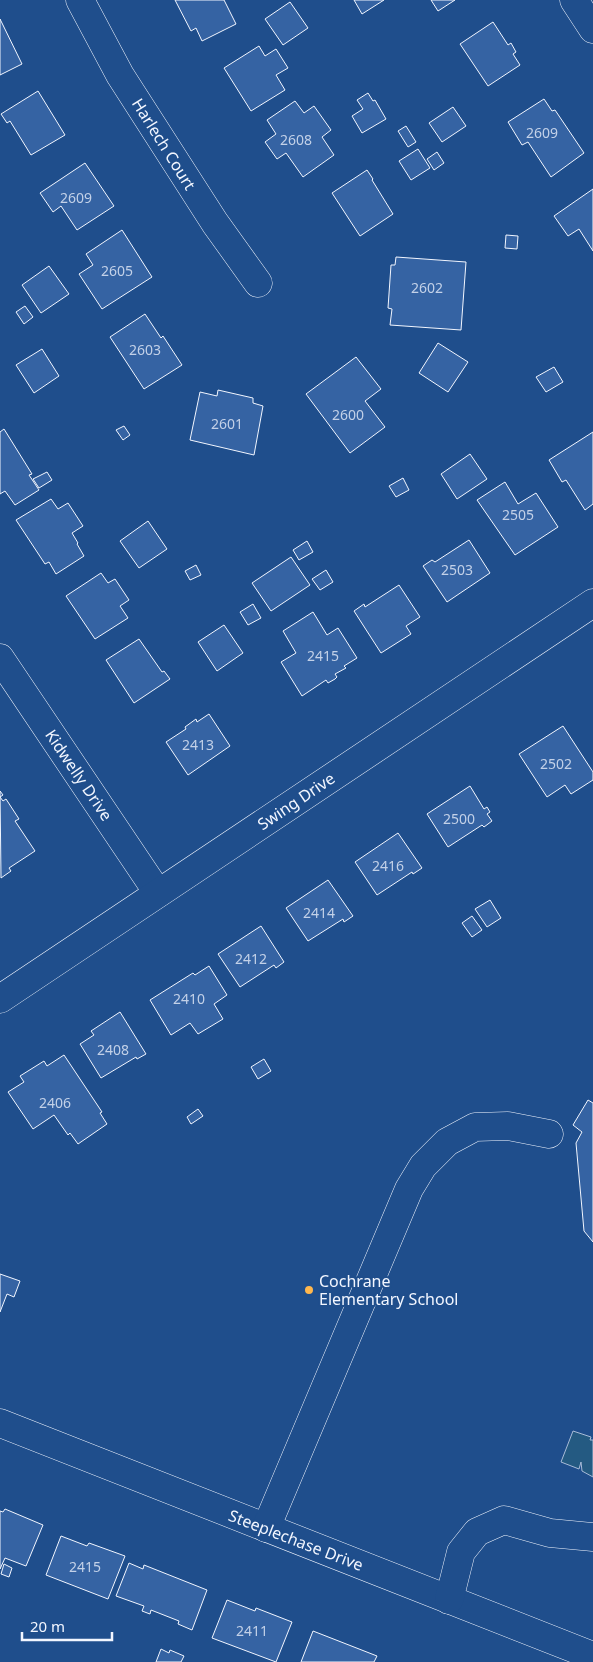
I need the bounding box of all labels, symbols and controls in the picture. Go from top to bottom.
street label: Harlech Court [127,94,201,194]
house number: 2609 [526,123,558,142]
house number: 2608 [280,130,312,149]
house number: 2609 [60,188,92,207]
house number: 2605 [101,261,133,280]
house number: 2602 [411,278,443,297]
house number: 2603 [129,340,161,359]
house number: 2600 [332,405,364,424]
house number: 2601 [211,414,243,433]
house number: 2505 [502,505,534,524]
house number: 2503 [441,560,473,579]
house number: 2415 [307,646,339,665]
street label: Kidwelly Drive [40,725,118,825]
house number: 2413 [182,735,214,754]
house number: 2502 [540,754,572,773]
street label: Swing Drive [253,767,339,835]
house number: 2500 [443,809,475,828]
house number: 2416 [372,856,404,875]
house number: 2414 [303,903,335,922]
house number: 2412 [235,949,267,968]
house number: 2410 [173,989,205,1008]
house number: 2408 [97,1040,129,1059]
house number: 2406 [39,1093,71,1112]
place label: Cochrane Elementary School [319,1270,458,1310]
marker: Cochrane Elementary School [303,1284,315,1296]
street label: Steeplechase Drive [226,1504,366,1576]
house number: 2415 [69,1557,101,1576]
scale bar [22,1610,112,1642]
text: 20 m [30,1616,65,1636]
house number: 2411 [236,1621,268,1640]

